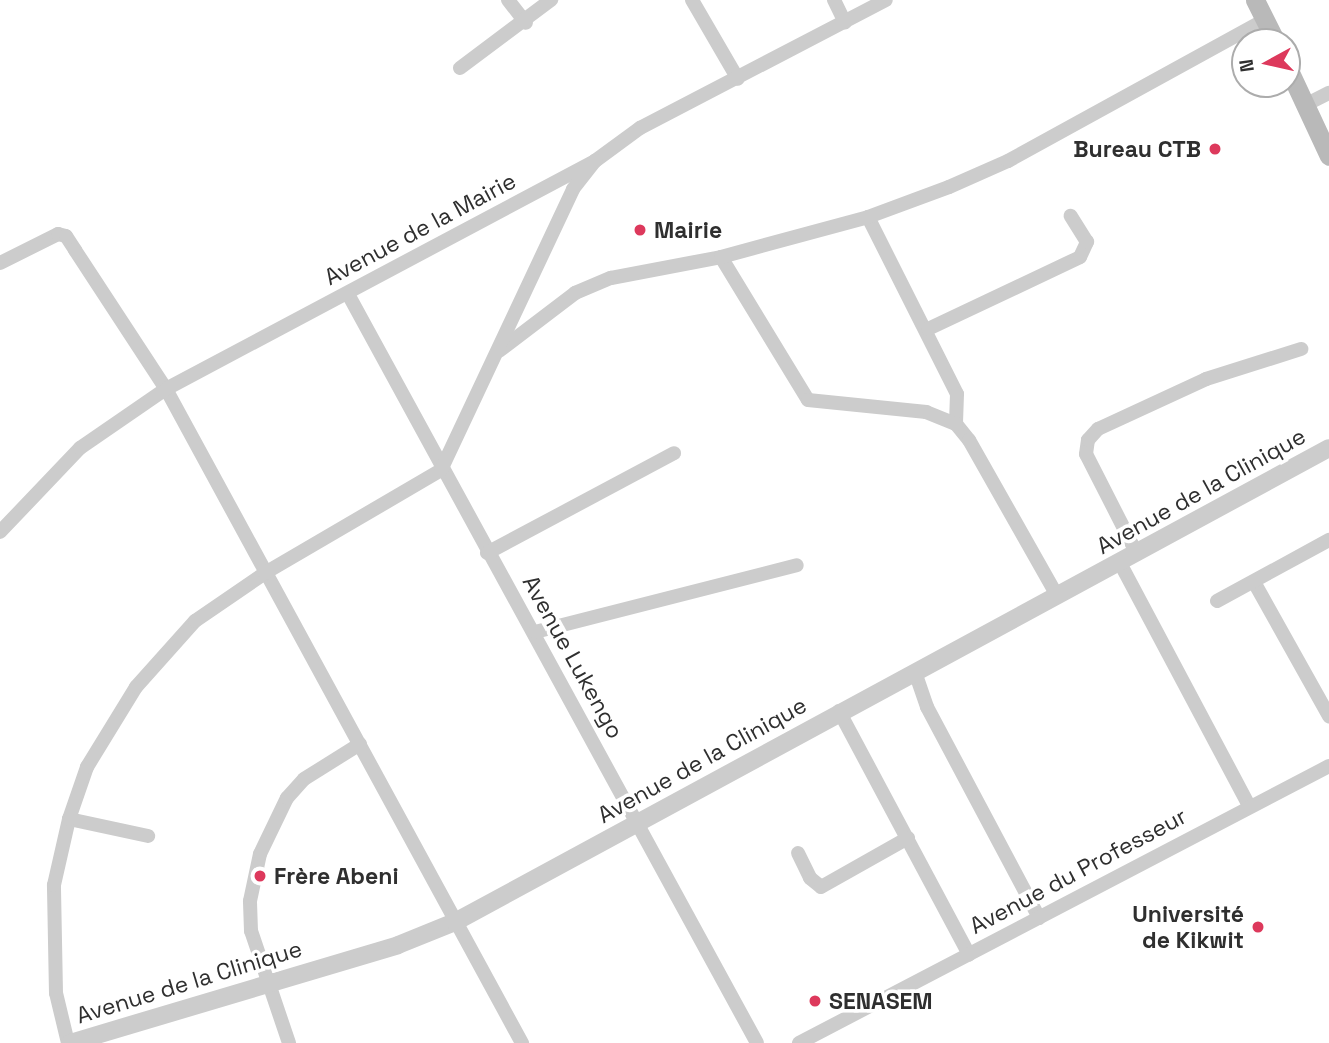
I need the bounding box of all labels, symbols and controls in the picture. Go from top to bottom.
north arrow [1231,28,1301,98]
text: N [1233,58,1260,74]
place label: Bureau CTB [1073,135,1201,163]
marker: Bureau CTB [1207,141,1223,157]
street label: Avenue de la Mairie [320,167,520,291]
place label: Mairie [654,216,722,244]
marker: Mairie [632,222,648,238]
street label: Avenue de la Clinique [1092,422,1310,560]
street label: Avenue Lukengo [517,571,629,743]
street label: Avenue de la Clinique [593,691,811,829]
street label: Avenue du Professeur [965,802,1191,940]
place label: Frère Abeni [274,862,399,890]
marker: Frère Abeni [252,868,268,884]
place label: Université de Kikwit [1132,900,1244,954]
marker: Université de Kikwit [1250,919,1266,935]
street label: Avenue de la Clinique [73,935,305,1029]
place label: SENASEM [829,987,933,1015]
marker: SENASEM [807,993,823,1009]

